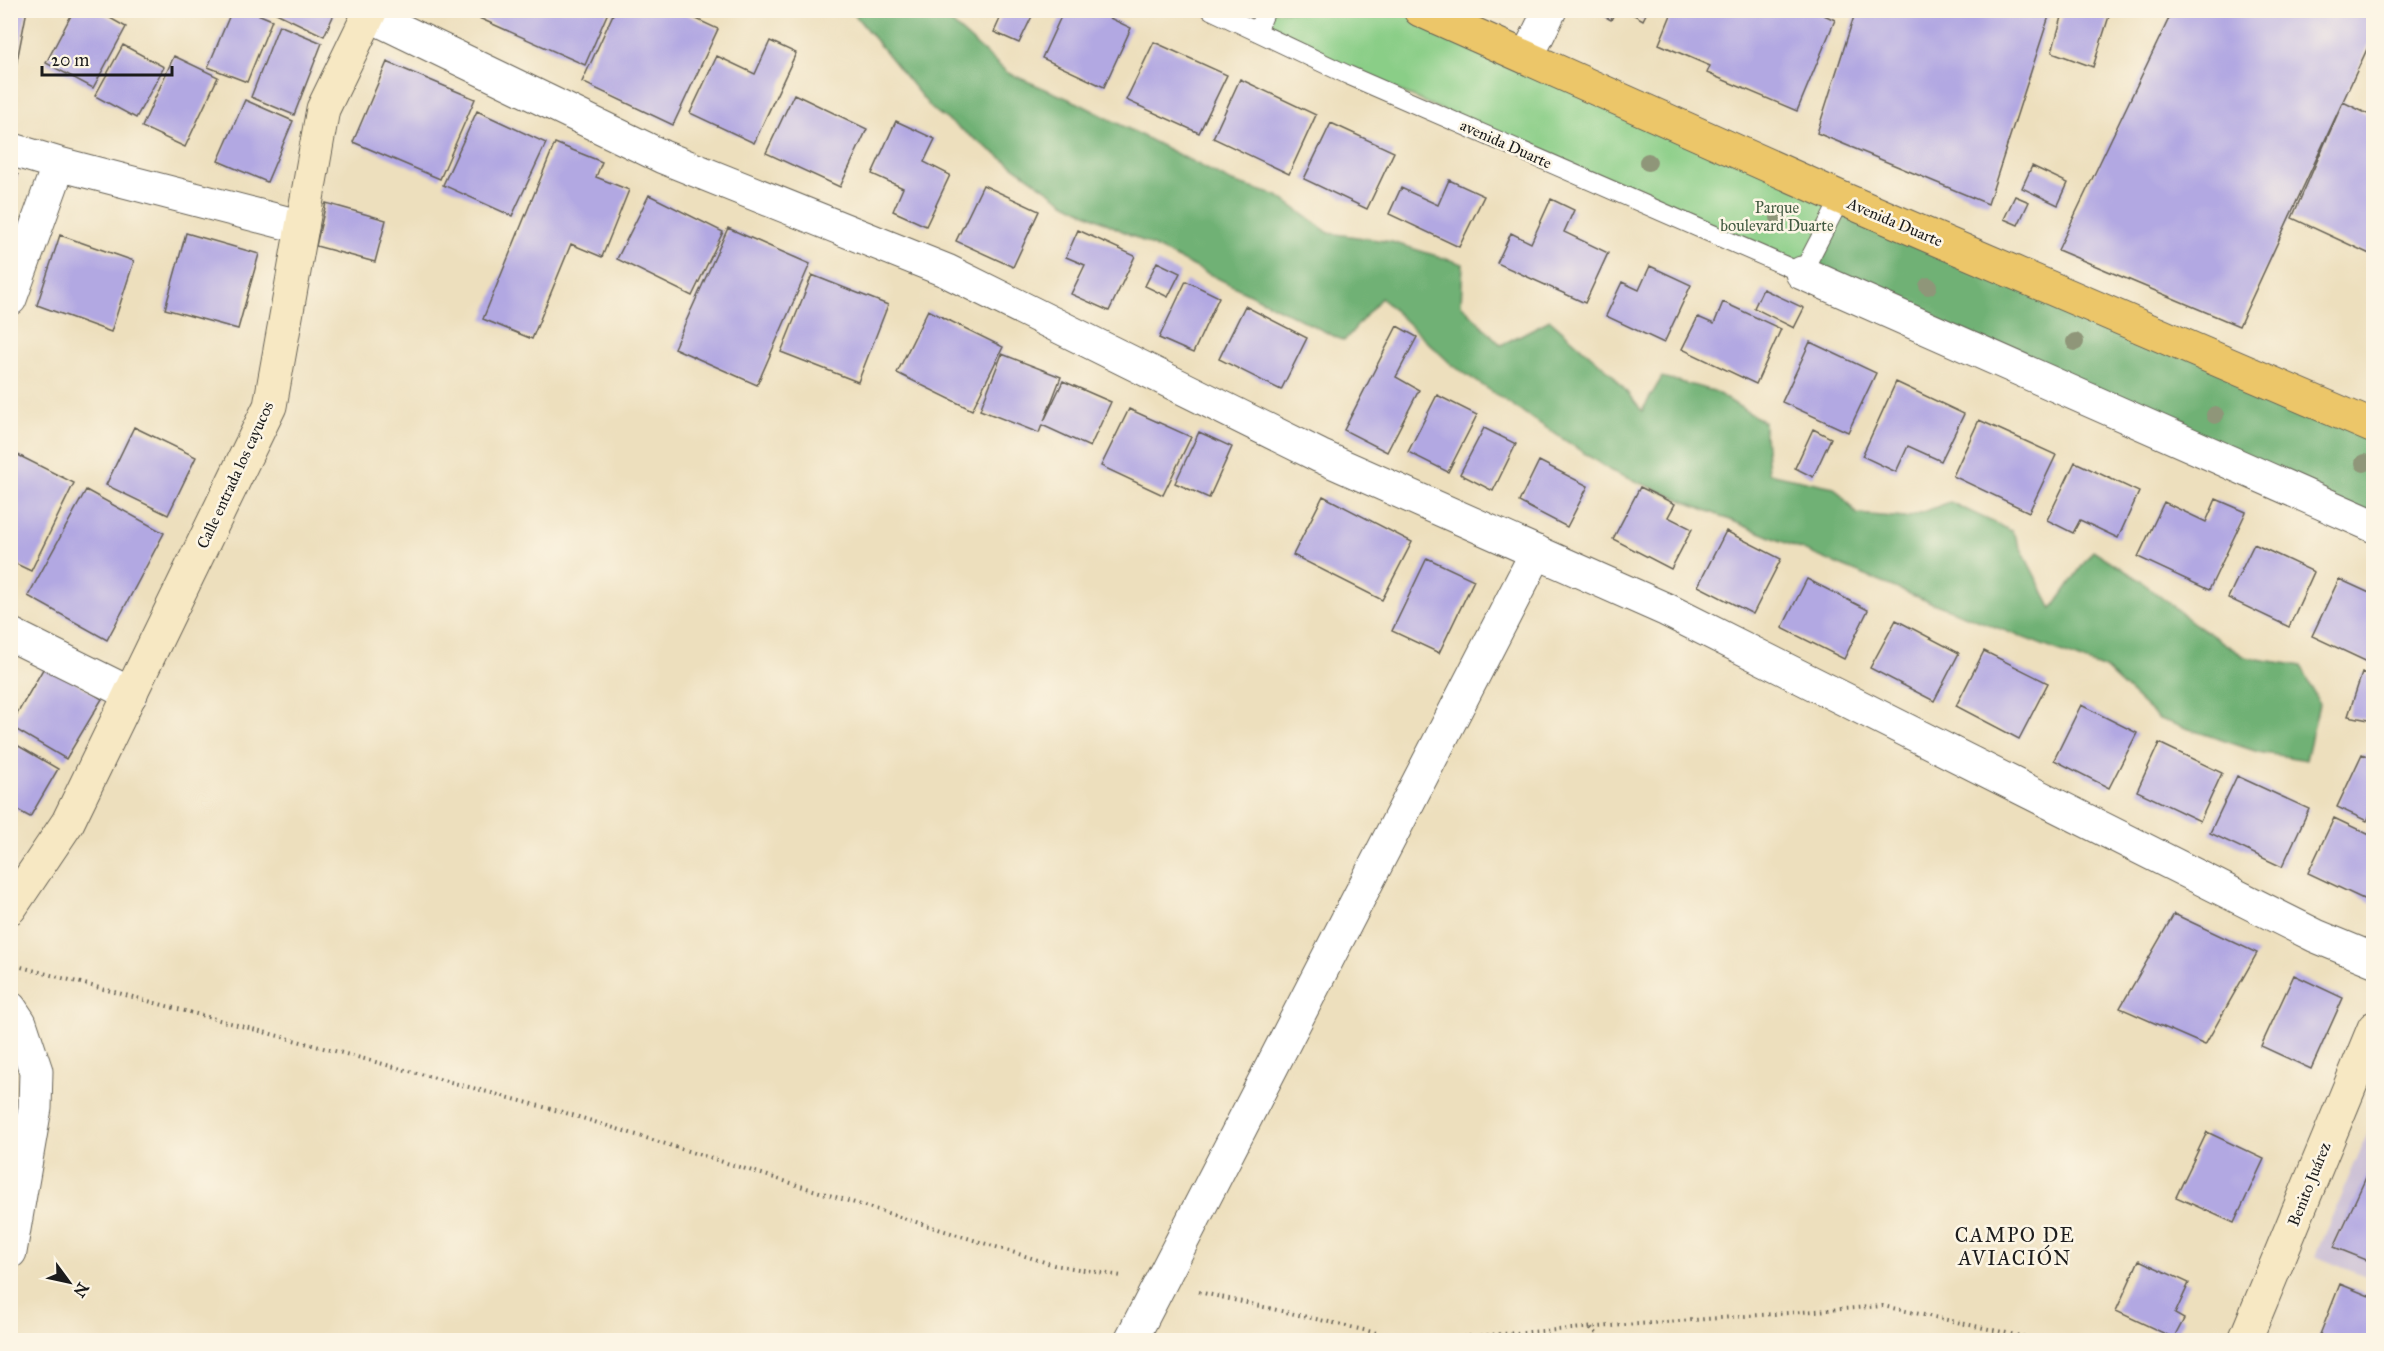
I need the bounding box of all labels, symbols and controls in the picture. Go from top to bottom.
scale bar [42,39,172,77]
text: 20 m [51,49,89,71]
street label: avenida Duarte [1457,115,1555,173]
street label: Avenida Duarte [1844,193,1946,251]
park label: Parque boulevard Duarte [1720,198,1834,235]
street label: Calle entrada los cayucos [193,398,278,552]
street label: Benito Juárez [2284,1139,2336,1229]
district label: CAMPO DE AVIACIÓN [1955,1223,2075,1270]
north arrow [39,1252,99,1312]
text: N [69,1279,93,1301]

